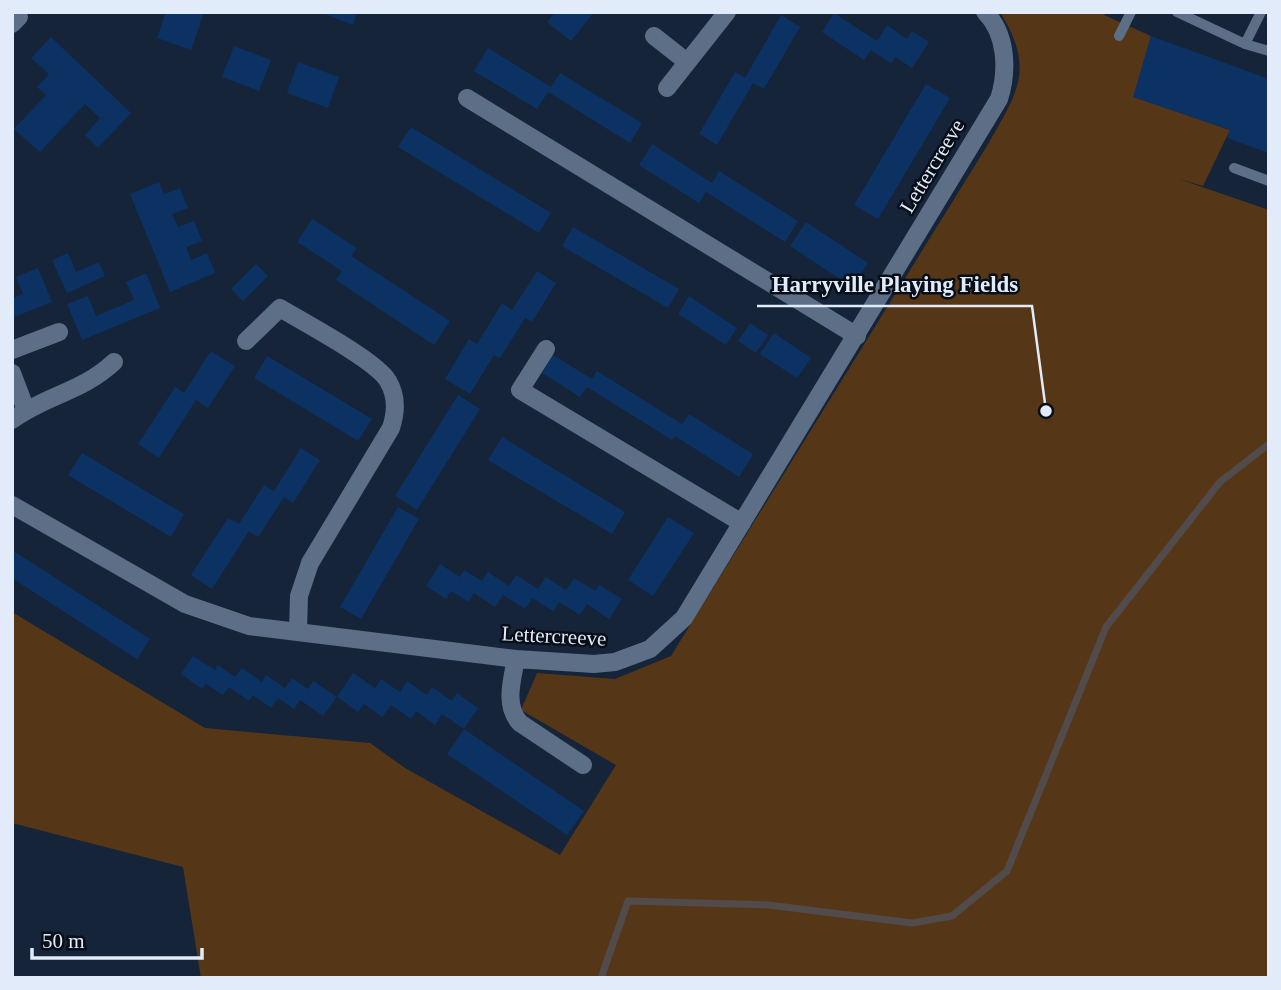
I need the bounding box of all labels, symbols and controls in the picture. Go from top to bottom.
street label: Lettercreeve [895,115,969,217]
callout: Harryville Playing Fields [757,262,1032,306]
text: Harryville Playing Fields [772,272,1018,297]
street label: Lettercreeve [501,621,607,651]
scale bar [32,916,201,960]
text: 50 m [42,929,85,953]

